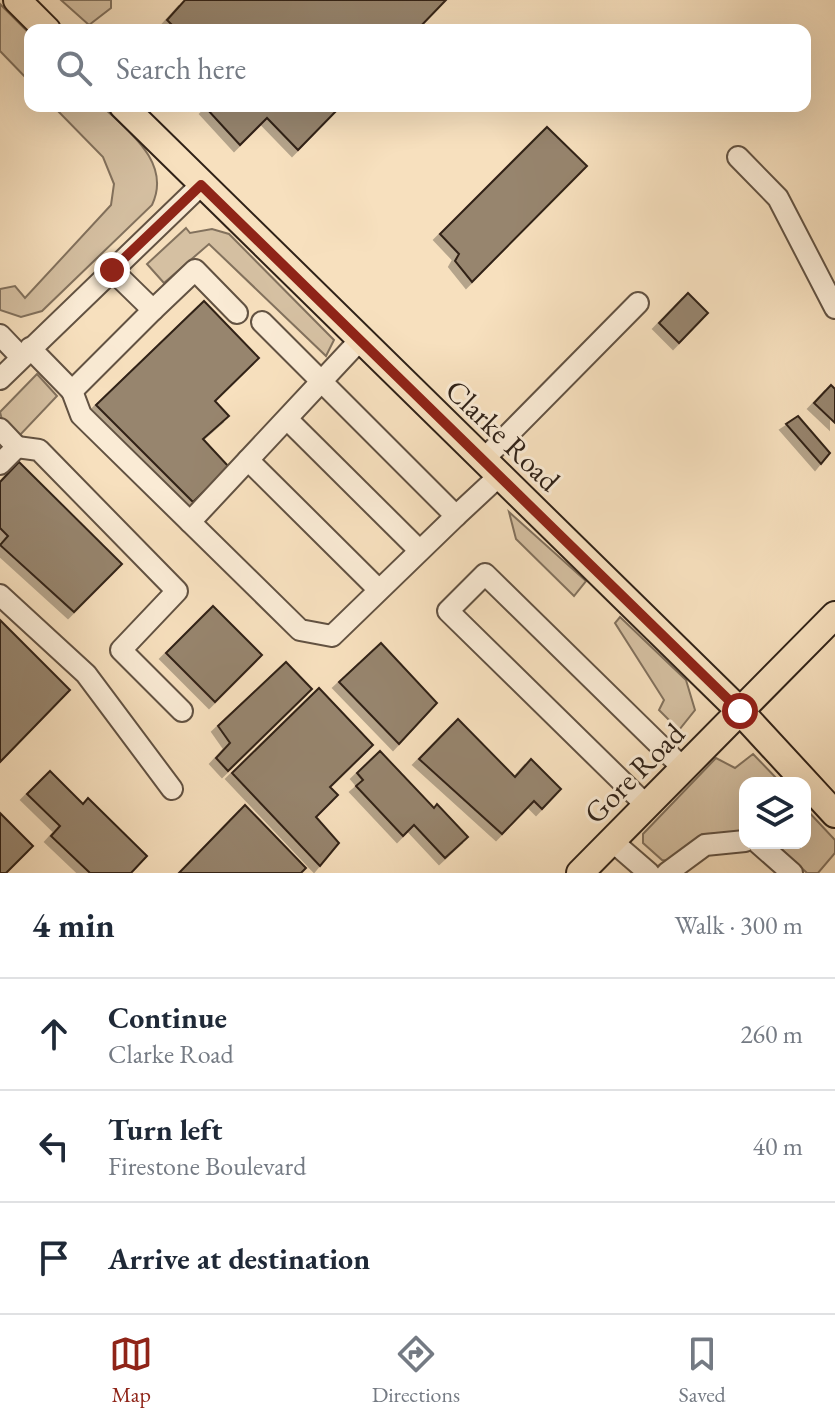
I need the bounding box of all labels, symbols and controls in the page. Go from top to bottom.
search box [24,24,811,112]
icon: search [52,46,96,90]
text: Search here [116,49,246,88]
route end [94,252,130,288]
street label: Clarke Road [437,371,569,500]
route start [722,693,758,729]
street label: Gore Road [575,714,693,832]
map controls [739,777,811,849]
button: layers [739,777,811,849]
text: 4 min [32,903,115,947]
text: Walk · 300 m [675,908,803,942]
text: Continue [108,998,227,1037]
icon: ahead [32,1012,76,1056]
text: 260 m [740,1017,803,1051]
text: Clarke Road [108,1037,234,1071]
text: Turn left [108,1110,222,1149]
icon: left [32,1124,76,1168]
text: 40 m [753,1129,803,1163]
text: Firestone Boulevard [108,1149,306,1183]
icon: arrive [32,1236,76,1280]
text: Arrive at destination [108,1239,370,1278]
tab: Map [109,1332,153,1409]
tab: Directions [372,1332,460,1409]
tab: Saved [679,1332,726,1409]

